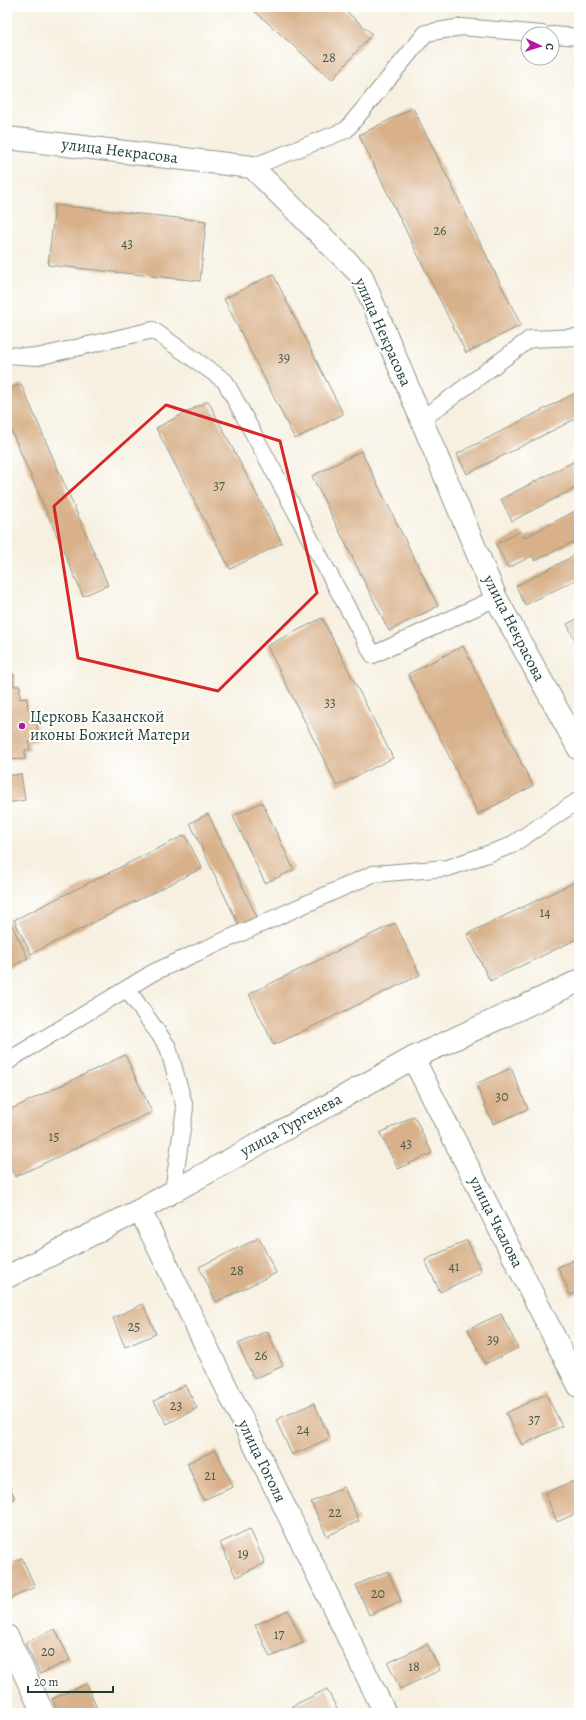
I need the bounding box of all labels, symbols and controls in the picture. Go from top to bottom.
north arrow [520,26,560,66]
text: С [542,43,557,51]
house number: 28 [322,48,336,67]
street label: улица Некрасова [60,133,180,169]
house number: 26 [433,221,447,240]
house number: 43 [121,234,133,253]
street label: улица Некрасова [349,273,417,390]
house number: 39 [278,348,290,367]
house number: 37 [213,476,225,495]
street label: улица Некрасова [477,570,551,686]
house number: 33 [324,693,336,712]
place label: Церковь Казанской иконы Божией Матери [30,706,190,746]
marker: Церковь Казанской иконы Божией Матери [17,721,27,731]
house number: 14 [539,903,551,922]
house number: 30 [495,1087,509,1106]
street label: улица Тургенева [235,1088,346,1163]
house number: 15 [49,1127,59,1146]
house number: 43 [400,1134,412,1153]
street label: улица Чкалова [463,1172,529,1272]
house number: 41 [448,1257,460,1276]
house number: 28 [230,1261,244,1280]
house number: 25 [128,1317,140,1336]
house number: 39 [487,1330,499,1349]
house number: 26 [254,1346,268,1365]
house number: 23 [170,1396,182,1415]
house number: 37 [528,1410,540,1429]
street label: улица Гоголя [232,1415,292,1506]
house number: 24 [297,1420,310,1439]
house number: 21 [204,1466,216,1485]
house number: 22 [328,1503,342,1522]
house number: 19 [237,1544,249,1563]
house number: 20 [371,1584,385,1603]
house number: 17 [274,1625,284,1644]
house number: 20 [41,1642,55,1661]
house number: 18 [408,1657,420,1676]
scale bar [28,1668,113,1694]
text: 20 m [34,1674,58,1690]

